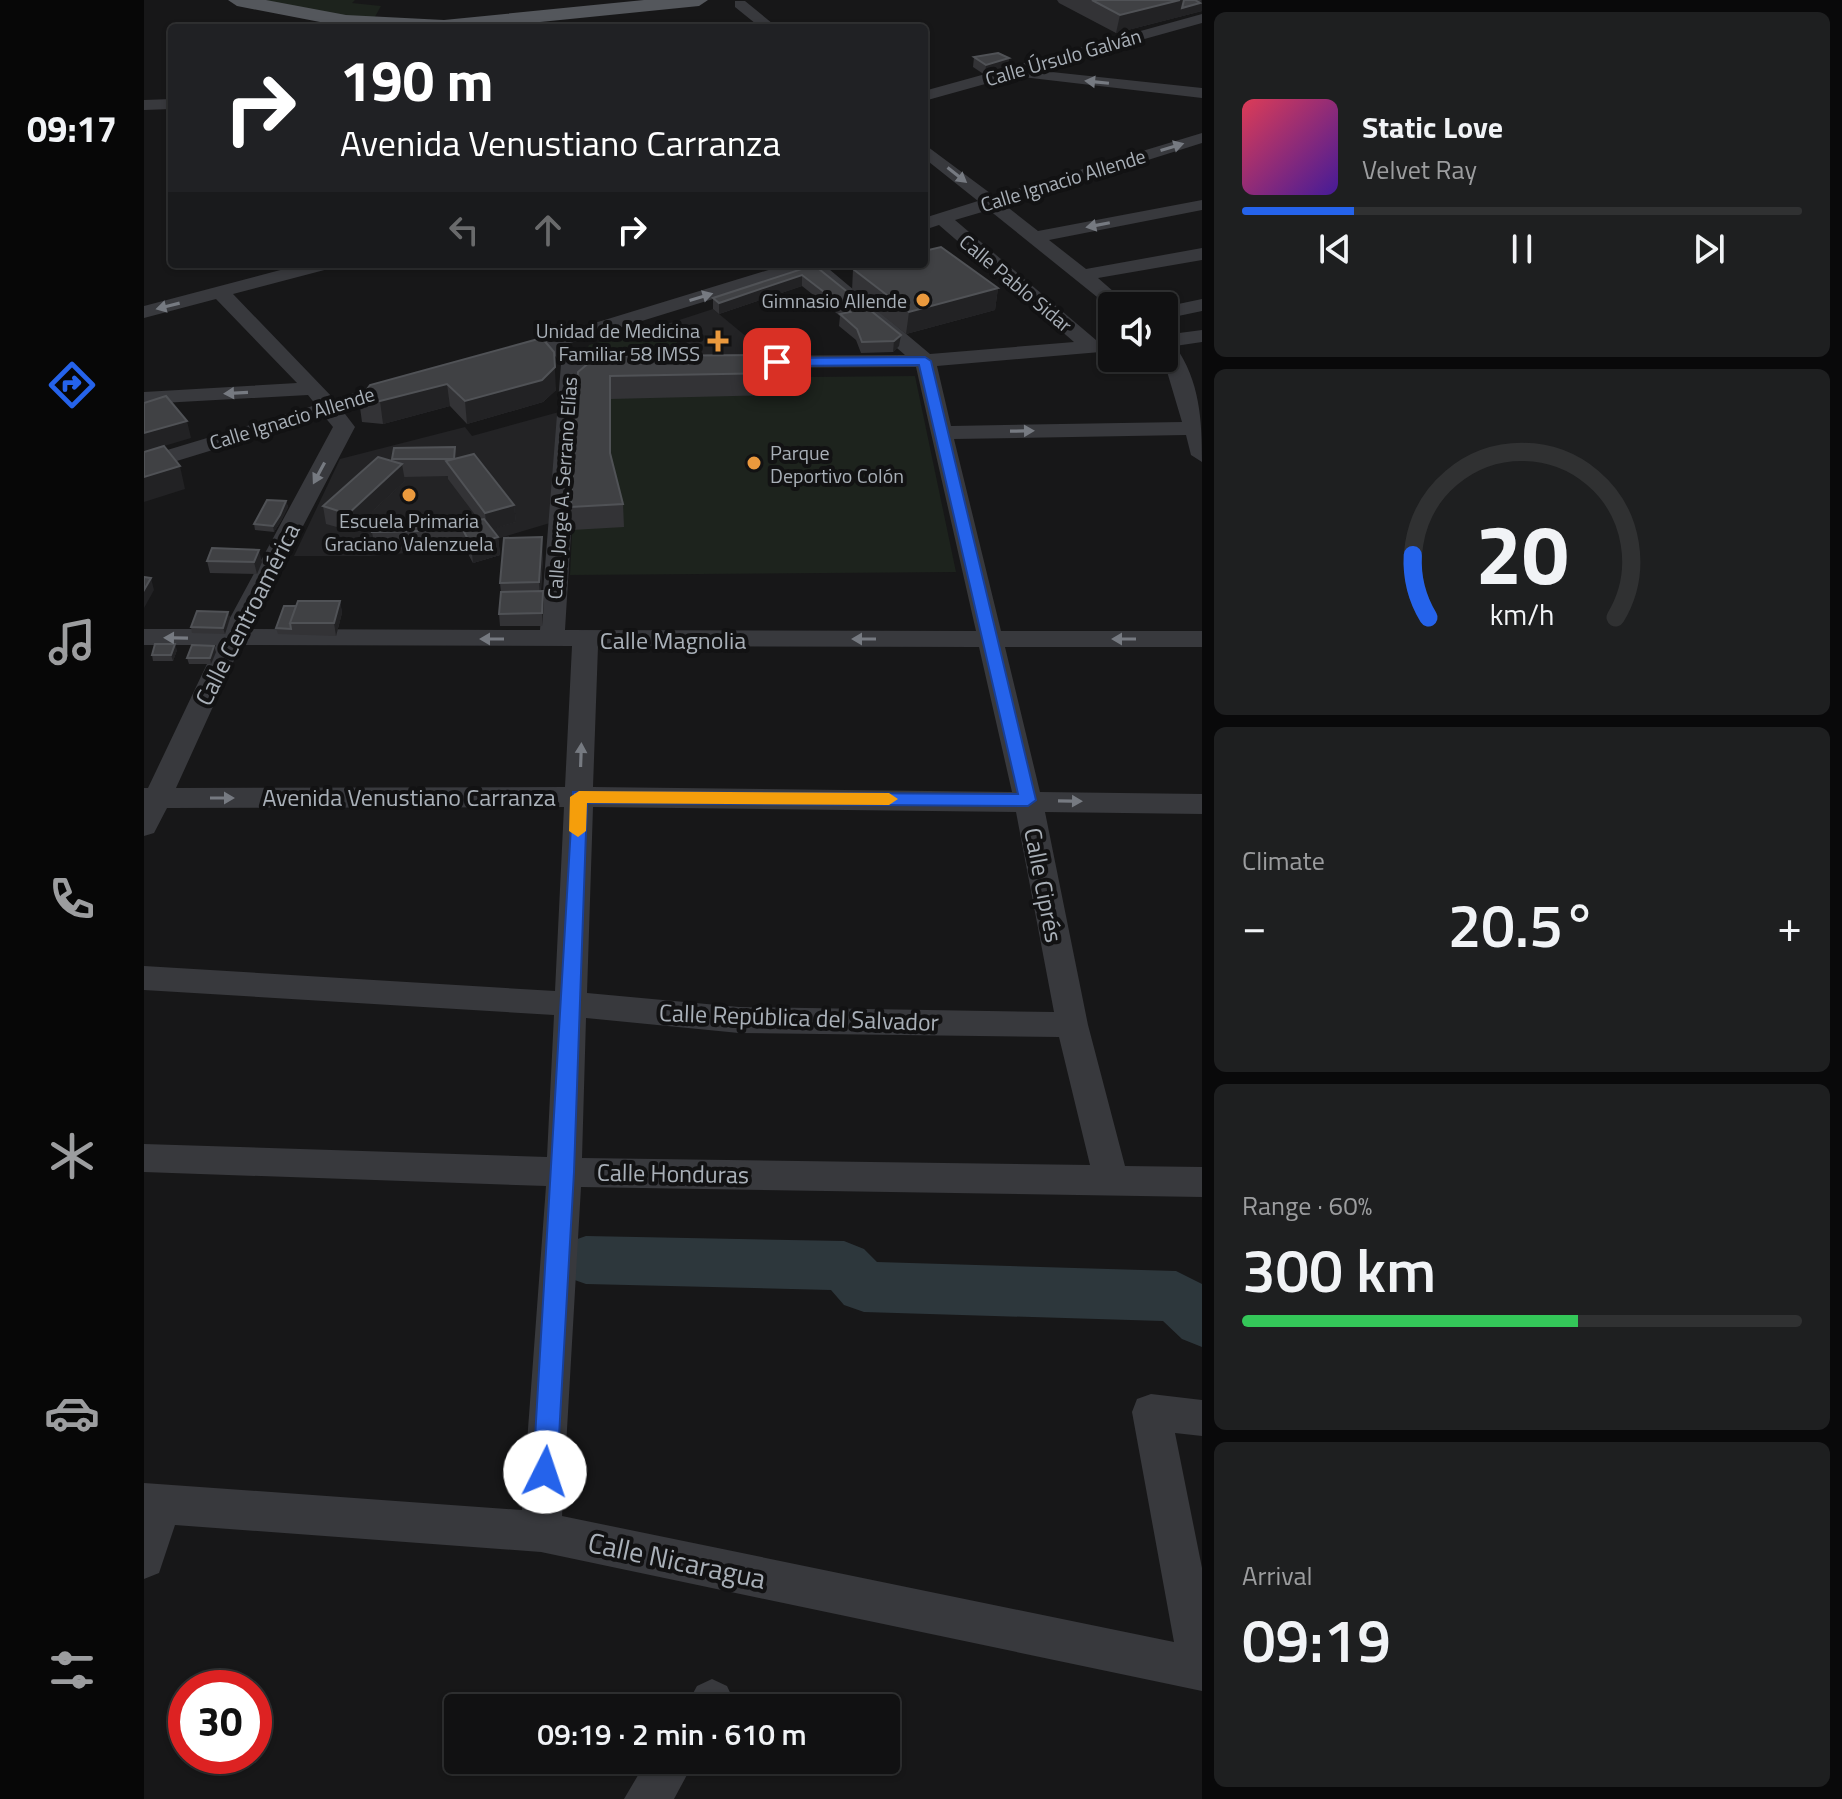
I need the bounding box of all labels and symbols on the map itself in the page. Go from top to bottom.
street label: Calle Úrsulo Galván [981,20,1145,94]
one-way arrow [1084,76,1109,89]
street label: Calle Ignacio Allende [977,140,1149,220]
one-way arrow [1160,140,1184,153]
one-way arrow [947,167,967,183]
one-way arrow [1085,220,1110,232]
street label: Calle Pablo Sidar [953,226,1079,340]
place label: Gimnasio Allende [762,285,907,316]
one-way arrow [690,290,714,303]
marker: Gimnasio Allende [914,291,932,309]
one-way arrow [156,300,181,312]
place label: Unidad de Medicina Familiar 58 IMSS [536,315,700,369]
pin [743,328,811,396]
marker: Unidad de Medicina Familiar 58 IMSS [707,330,729,352]
street label: Calle Jorge A. Serrano Elías [539,376,585,600]
street label: Calle Ignacio Allende [206,378,378,458]
one-way arrow [223,387,248,400]
one-way arrow [1010,425,1035,438]
place label: Parque Deportivo Colón [770,437,904,491]
marker: Parque Deportivo Colón [745,454,763,472]
one-way arrow [313,461,326,484]
marker: Escuela Primaria Graciano Valenzuela [400,486,418,504]
place label: Escuela Primaria Graciano Valenzuela [324,505,494,559]
street label: Calle Centroamérica [185,516,309,712]
street label: Calle Magnolia [600,622,746,658]
one-way arrow [163,632,188,644]
one-way arrow [479,633,504,645]
one-way arrow [851,633,876,645]
one-way arrow [1111,633,1136,645]
one-way arrow [574,742,587,767]
street label: Avenida Venustiano Carranza [262,779,556,815]
one-way arrow [210,792,235,804]
one-way arrow [1058,795,1083,807]
street label: Calle Ciprés [1015,825,1073,945]
street label: Calle República del Salvador [658,994,940,1040]
street label: Calle Honduras [597,1154,749,1192]
position arrow [503,1430,587,1514]
street label: Calle Nicaragua [584,1520,770,1600]
speed limit sign: 30 [168,1670,272,1774]

